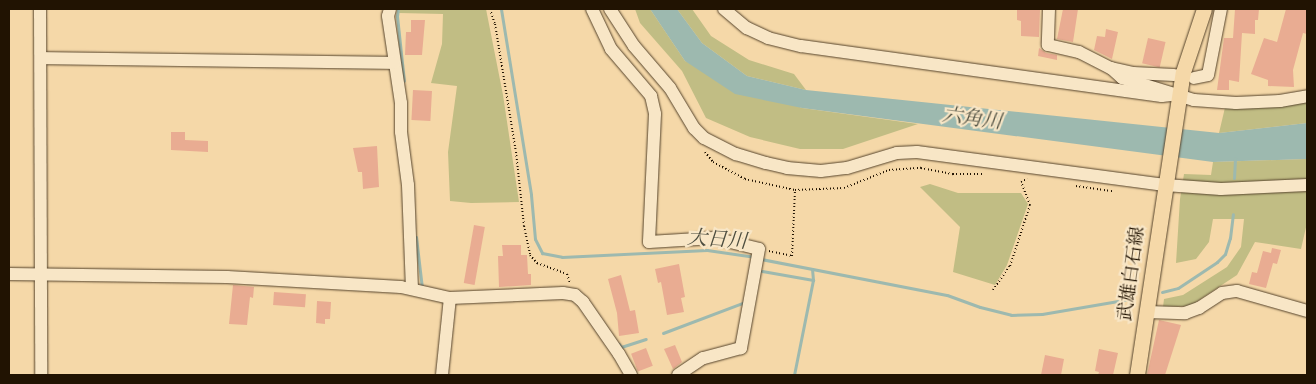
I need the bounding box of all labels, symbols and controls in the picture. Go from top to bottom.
water label: 六角川 [941,102,1003,134]
water label: 大日川 [686,225,748,253]
street label: 武雄白石線 [1114,225,1150,323]

